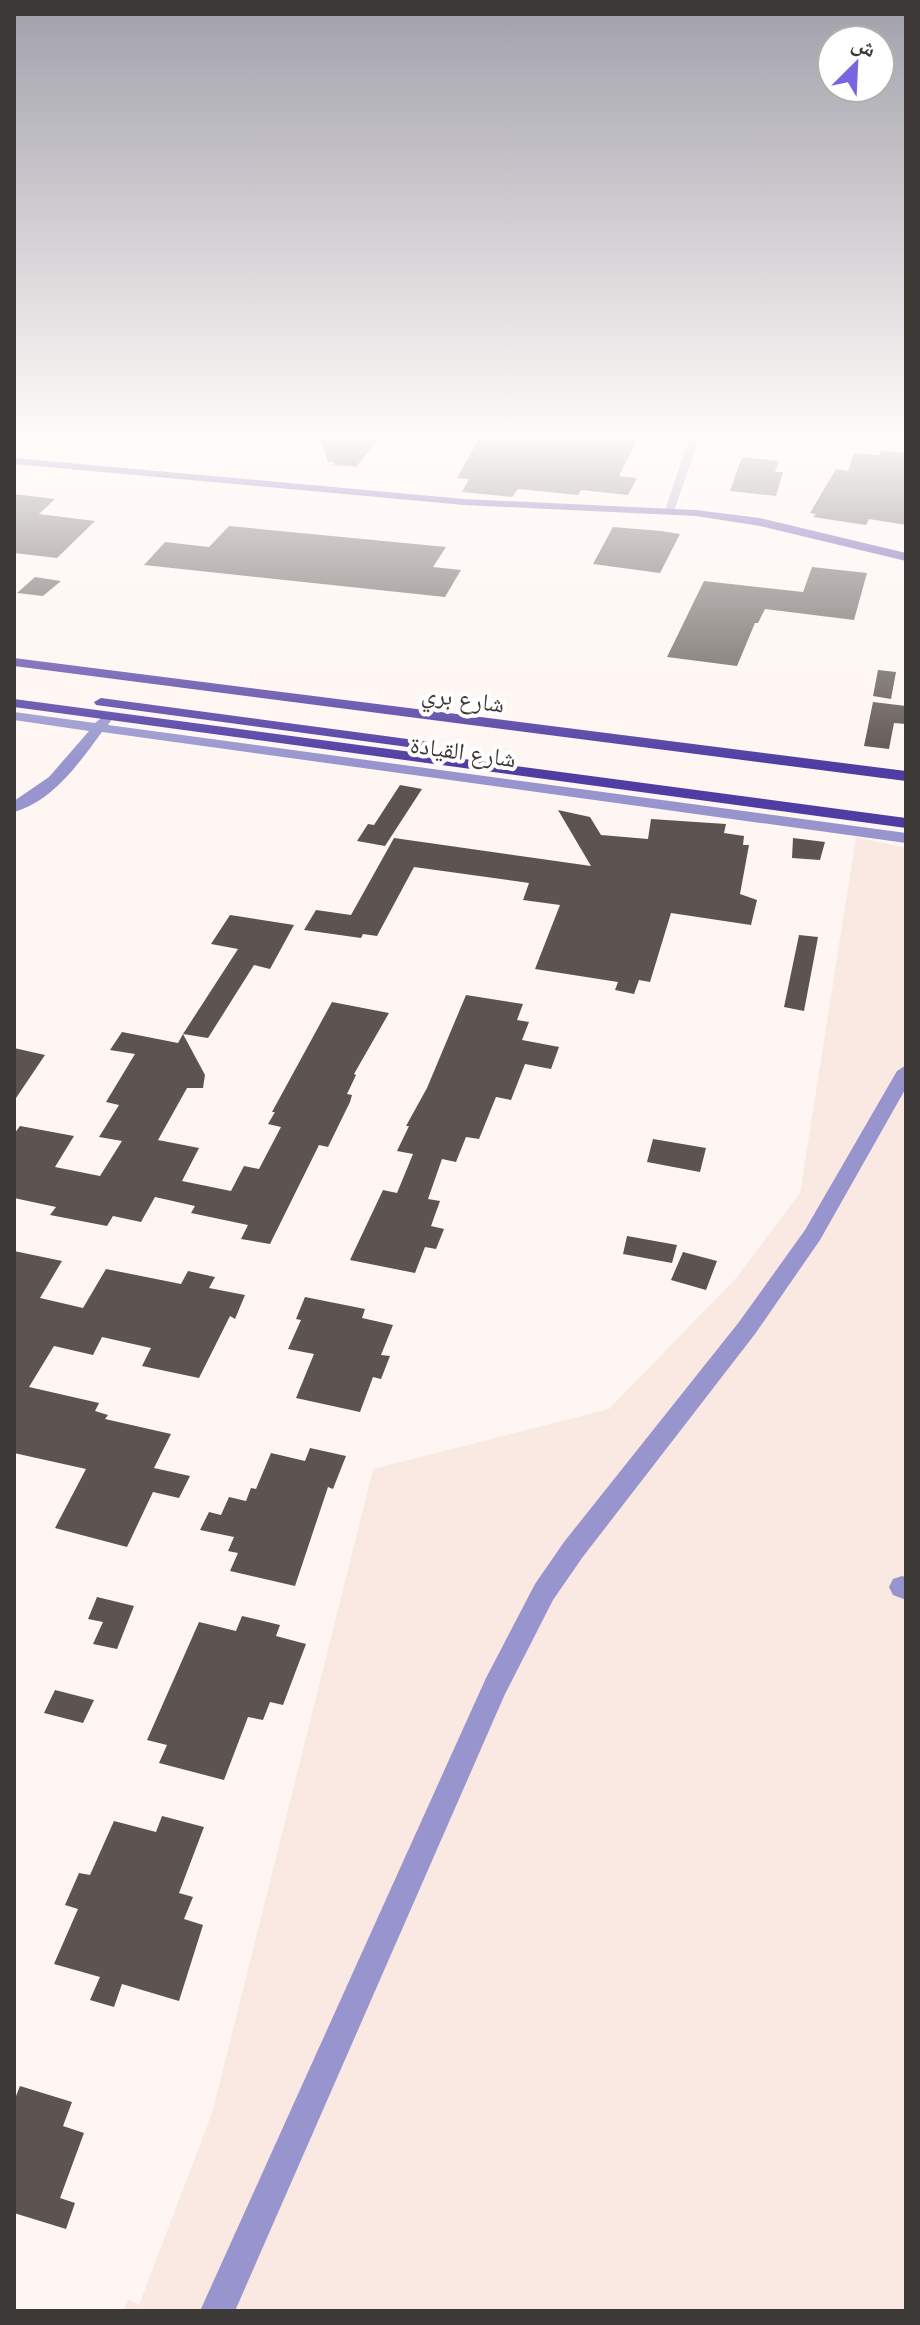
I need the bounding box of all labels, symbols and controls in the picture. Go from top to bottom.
north arrow [816,24,896,104]
text: ش [847,28,880,64]
street label: شارع بري [419,677,506,724]
street label: شارع القيادة [408,729,518,774]

